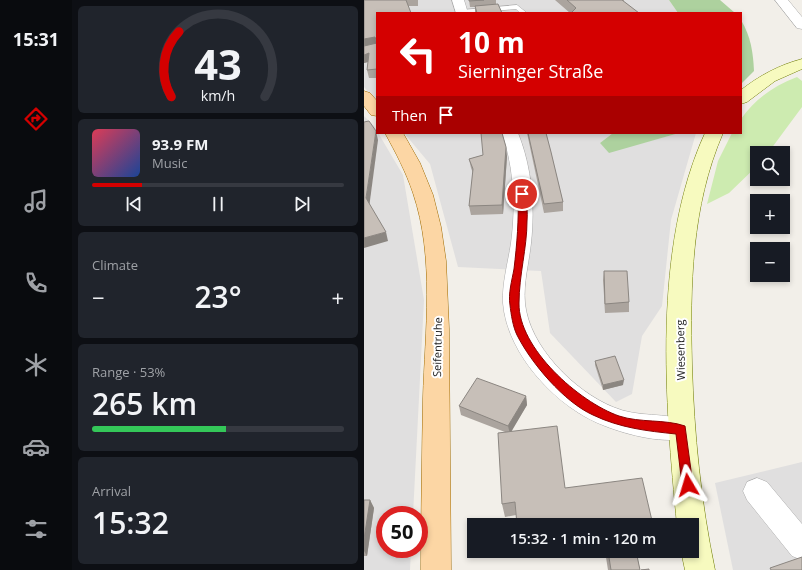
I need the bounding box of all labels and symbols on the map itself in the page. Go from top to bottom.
pin [505,177,539,211]
street label: Seifentruhe [429,317,445,377]
street label: Wiesenberg [672,320,688,380]
position arrow [667,464,709,506]
speed limit sign: 50 [376,506,428,558]

